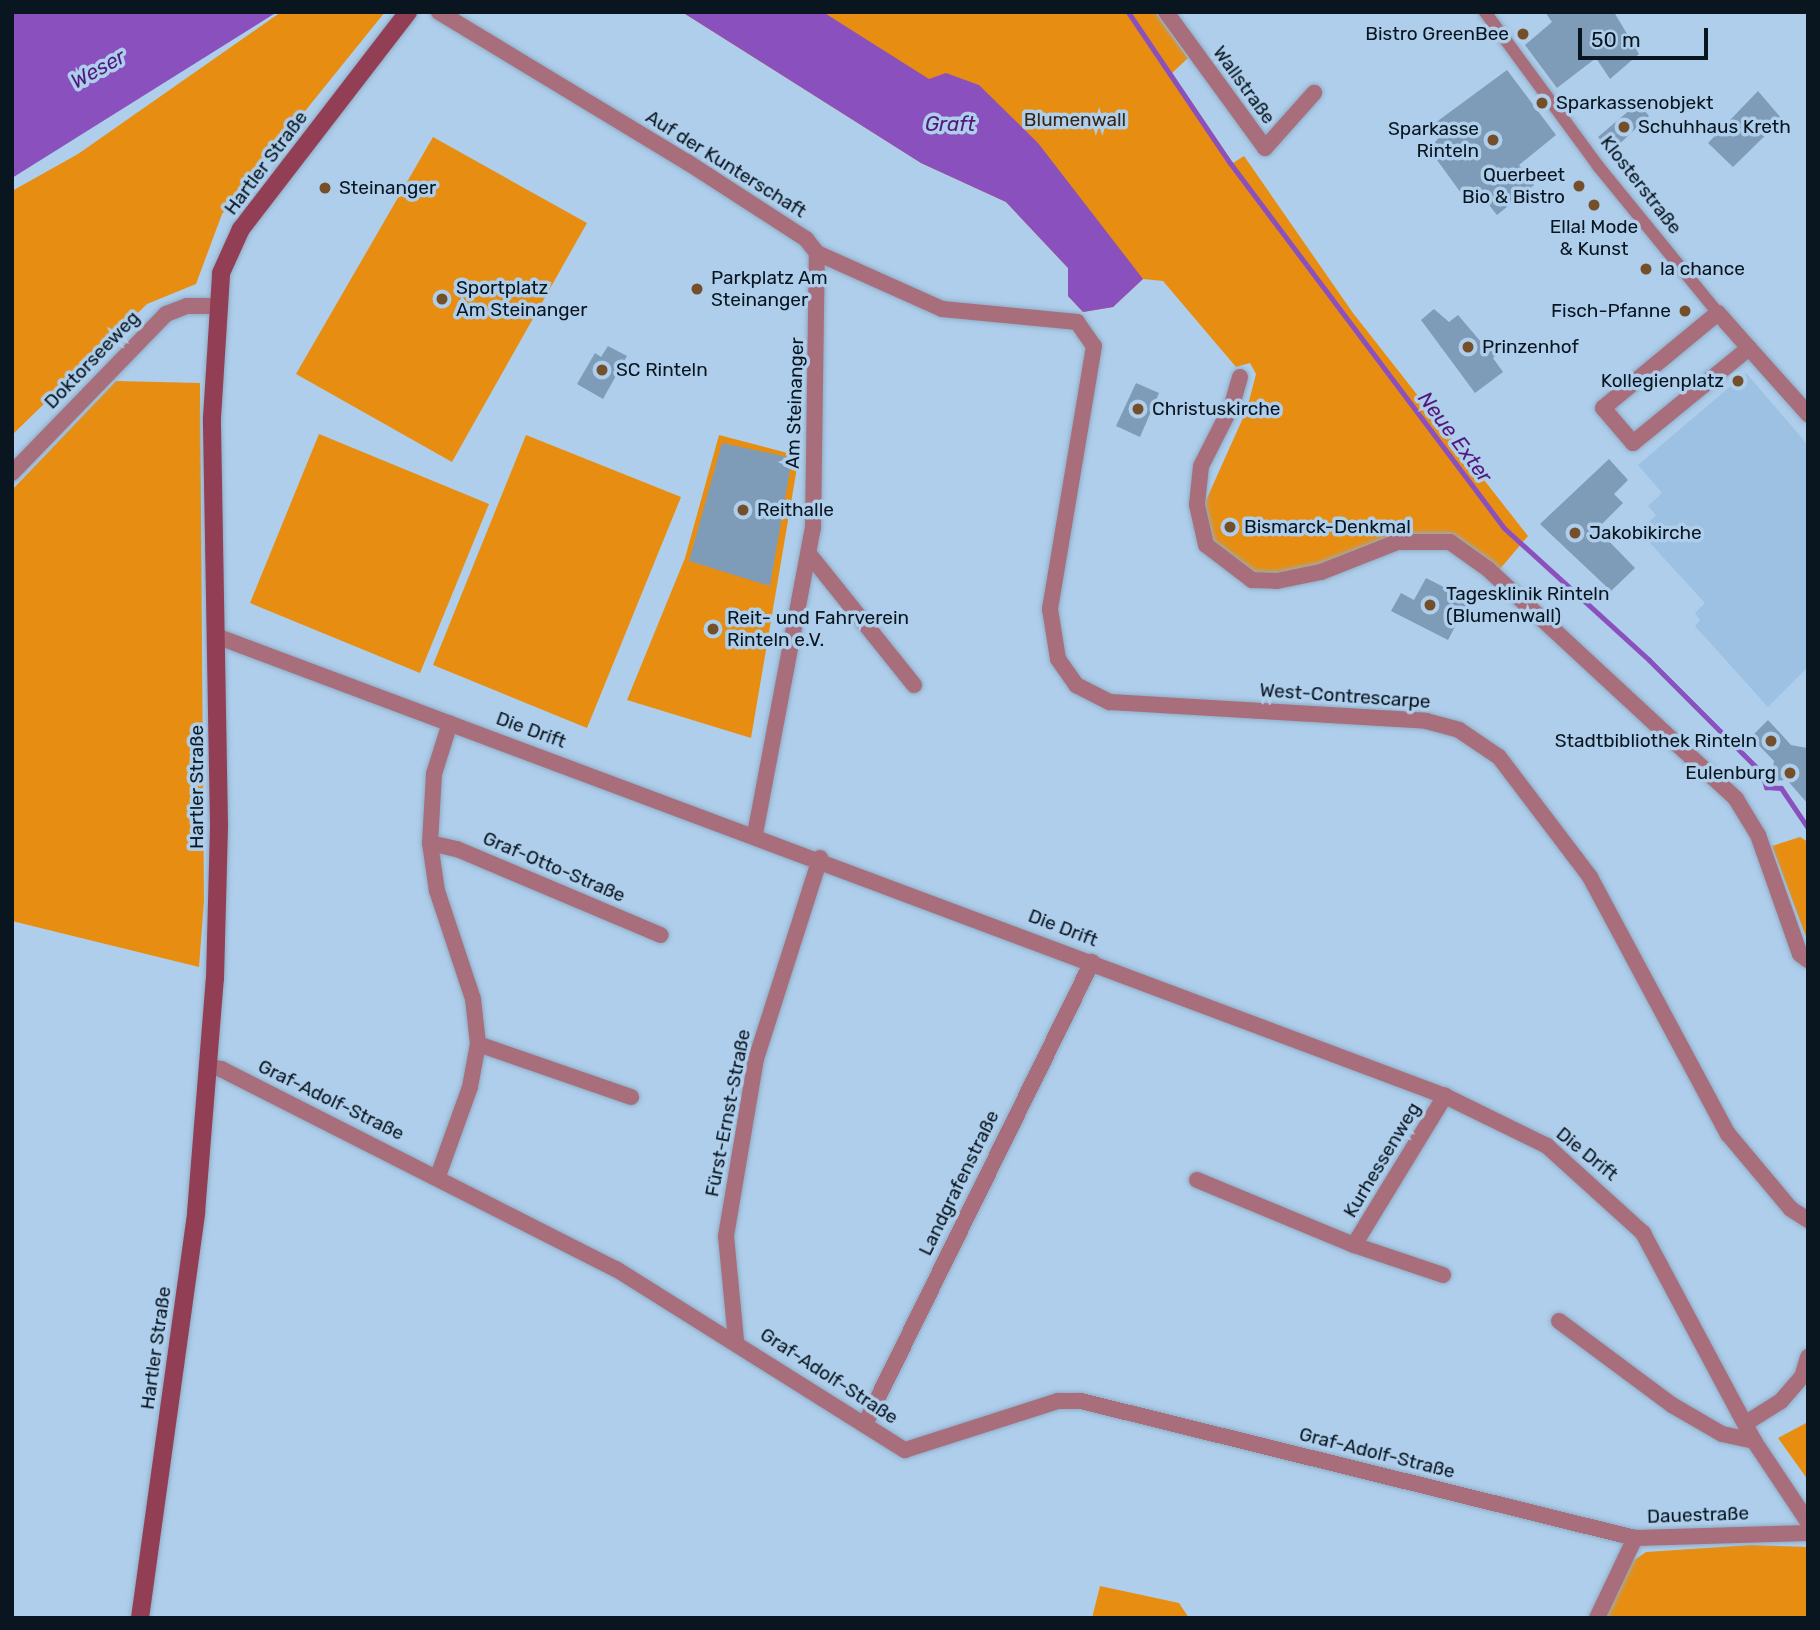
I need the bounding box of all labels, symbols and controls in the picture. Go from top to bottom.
scale bar [1582,14,1712,58]
place label: Bistro GreenBee [1365,23,1509,45]
marker: Bistro GreenBee [1515,26,1531,42]
text: 50 m [1591,27,1641,52]
street label: Wallstraße [1208,41,1280,129]
water label: Weser [66,44,130,94]
place label: Sparkassenobjekt [1556,92,1713,114]
marker: Sparkassenobjekt [1534,95,1550,111]
street label: Auf der Kunterschaft [641,105,811,223]
street label: Hartler Straße [219,106,313,220]
park label: Blumenwall [1024,109,1126,131]
water label: Graft [925,111,975,137]
place label: Schuhhaus Kreth [1638,116,1791,138]
place label: Sparkasse Rinteln [1388,118,1479,162]
marker: Schuhhaus Kreth [1616,119,1632,135]
street label: Klosterstraße [1596,131,1686,239]
marker: Sparkasse Rinteln [1485,132,1501,148]
place label: Querbeet Bio & Bistro [1462,164,1565,208]
place label: Steinanger [339,177,436,199]
marker: Querbeet Bio & Bistro [1571,178,1587,194]
marker: Steinanger [317,180,333,196]
marker: Ella! Mode & Kunst [1586,197,1602,213]
place label: Ella! Mode & Kunst [1550,216,1638,260]
place label: la chance [1660,258,1745,280]
marker: la chance [1638,261,1654,277]
place label: Parkplatz Am Steinanger [711,267,828,311]
place label: Sportplatz Am Steinanger [456,277,587,321]
marker: Parkplatz Am Steinanger [689,281,705,297]
marker: Sportplatz Am Steinanger [434,291,450,307]
place label: Fisch-Pfanne [1551,300,1671,322]
marker: Fisch-Pfanne [1677,303,1693,319]
street label: Doktorseeweg [40,306,144,414]
place label: Prinzenhof [1482,336,1579,358]
street label: Am Steinanger [781,337,809,469]
marker: Prinzenhof [1460,339,1476,355]
place label: SC Rinteln [616,359,708,381]
marker: SC Rinteln [594,362,610,378]
place label: Kollegienplatz [1601,370,1724,392]
marker: Kollegienplatz [1730,373,1746,389]
water label: Neue Exter [1413,386,1497,488]
place label: Christuskirche [1152,398,1280,420]
marker: Christuskirche [1130,401,1146,417]
place label: Reithalle [757,499,834,521]
marker: Reithalle [735,502,751,518]
place label: Bismarck-Denkmal [1244,516,1411,538]
marker: Bismarck-Denkmal [1222,519,1238,535]
place label: Jakobikirche [1589,522,1702,544]
marker: Jakobikirche [1567,525,1583,541]
place label: Tagesklinik Rinteln (Blumenwall) [1446,583,1610,627]
marker: Tagesklinik Rinteln (Blumenwall) [1420,595,1440,615]
place label: Reit- und Fahrverein Rinteln e.V. [727,607,909,651]
marker: Reit- und Fahrverein Rinteln e.V. [705,621,721,637]
street label: West-Contrescarpe [1259,679,1431,713]
street label: Die Drift [493,707,569,753]
street label: Hartler Straße [186,725,208,849]
place label: Stadtbibliothek Rinteln [1555,730,1757,752]
marker: Stadtbibliothek Rinteln [1763,733,1779,749]
place label: Eulenburg [1685,762,1776,784]
marker: Eulenburg [1782,765,1798,781]
street label: Graf-Otto-Straße [479,827,629,907]
street label: Die Drift [1025,904,1101,952]
street label: Fürst-Ernst-Straße [701,1027,755,1199]
street label: Graf-Adolf-Straße [254,1055,408,1145]
street label: Kurhessenweg [1339,1098,1425,1222]
street label: Landgrafenstraße [914,1107,1004,1259]
street label: Die Drift [1552,1122,1622,1186]
street label: Hartler Straße [136,1285,176,1411]
street label: Graf-Adolf-Straße [756,1323,902,1429]
street label: Graf-Adolf-Straße [1297,1423,1457,1483]
street label: Dauestraße [1647,1502,1749,1528]

